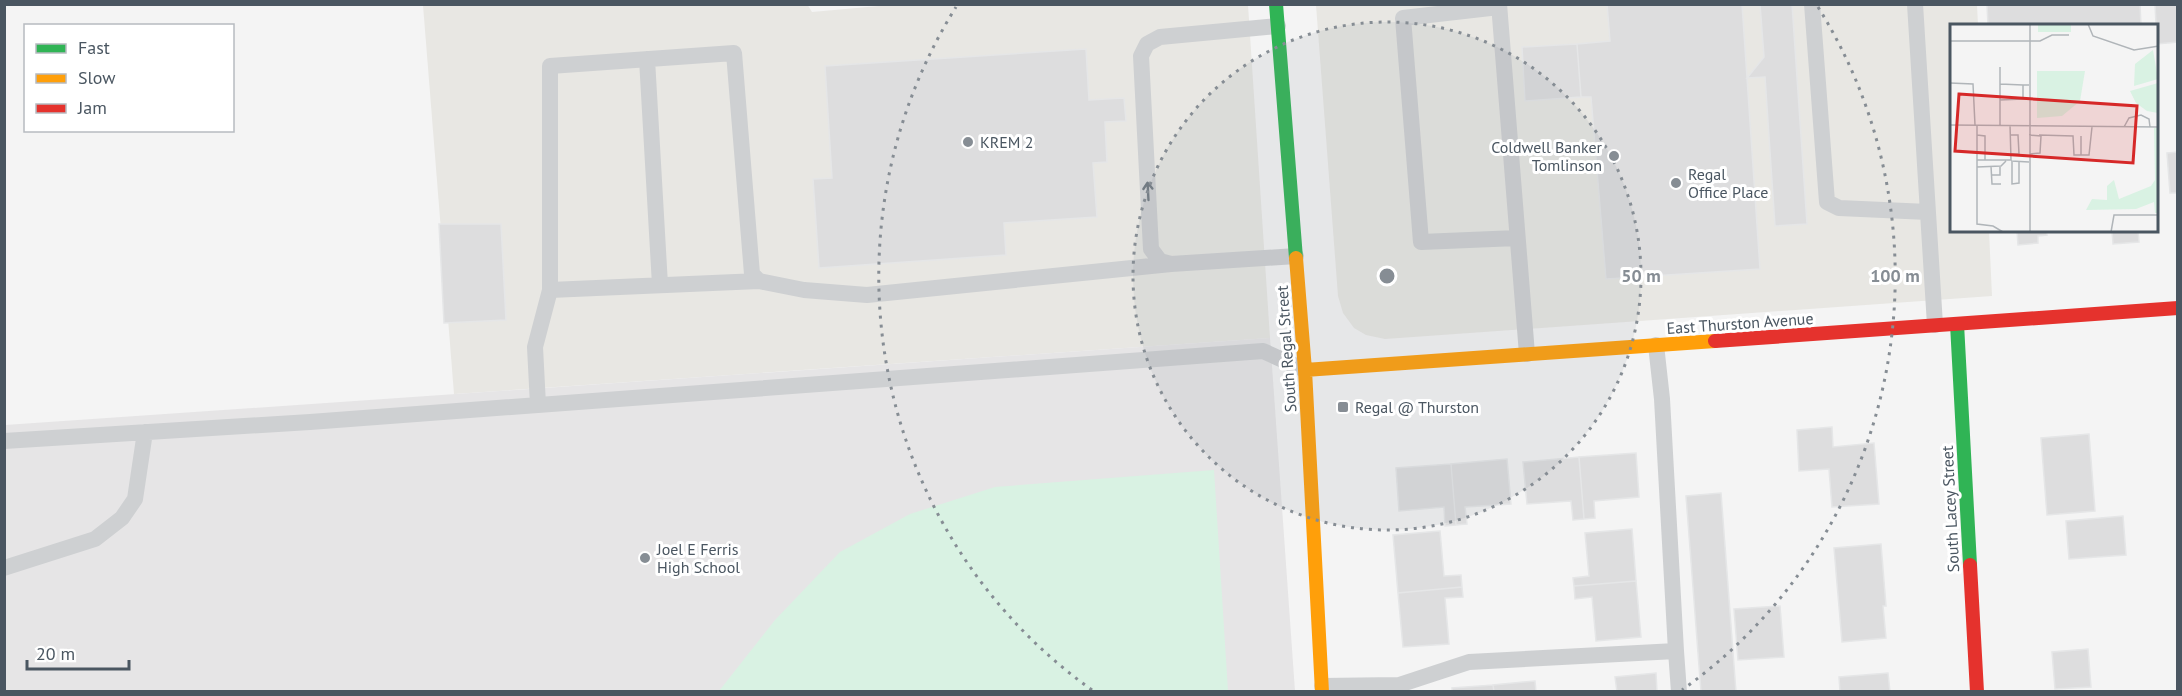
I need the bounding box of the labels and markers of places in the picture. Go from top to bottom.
place label: KREM 2 [980,132,1034,152]
marker: KREM 2 [961,135,975,149]
place label: Coldwell Banker Tomlinson [1491,137,1603,175]
marker: Coldwell Banker Tomlinson [1607,149,1621,163]
place label: Regal Office Place [1688,164,1768,202]
marker: Regal Office Place [1669,176,1683,190]
centre of rings [1377,266,1397,286]
place label: Regal @ Thurston [1355,397,1479,417]
marker: Regal @ Thurston [1336,400,1350,414]
place label: Joel E Ferris High School [656,539,740,577]
marker: Joel E Ferris High School [638,551,652,565]

